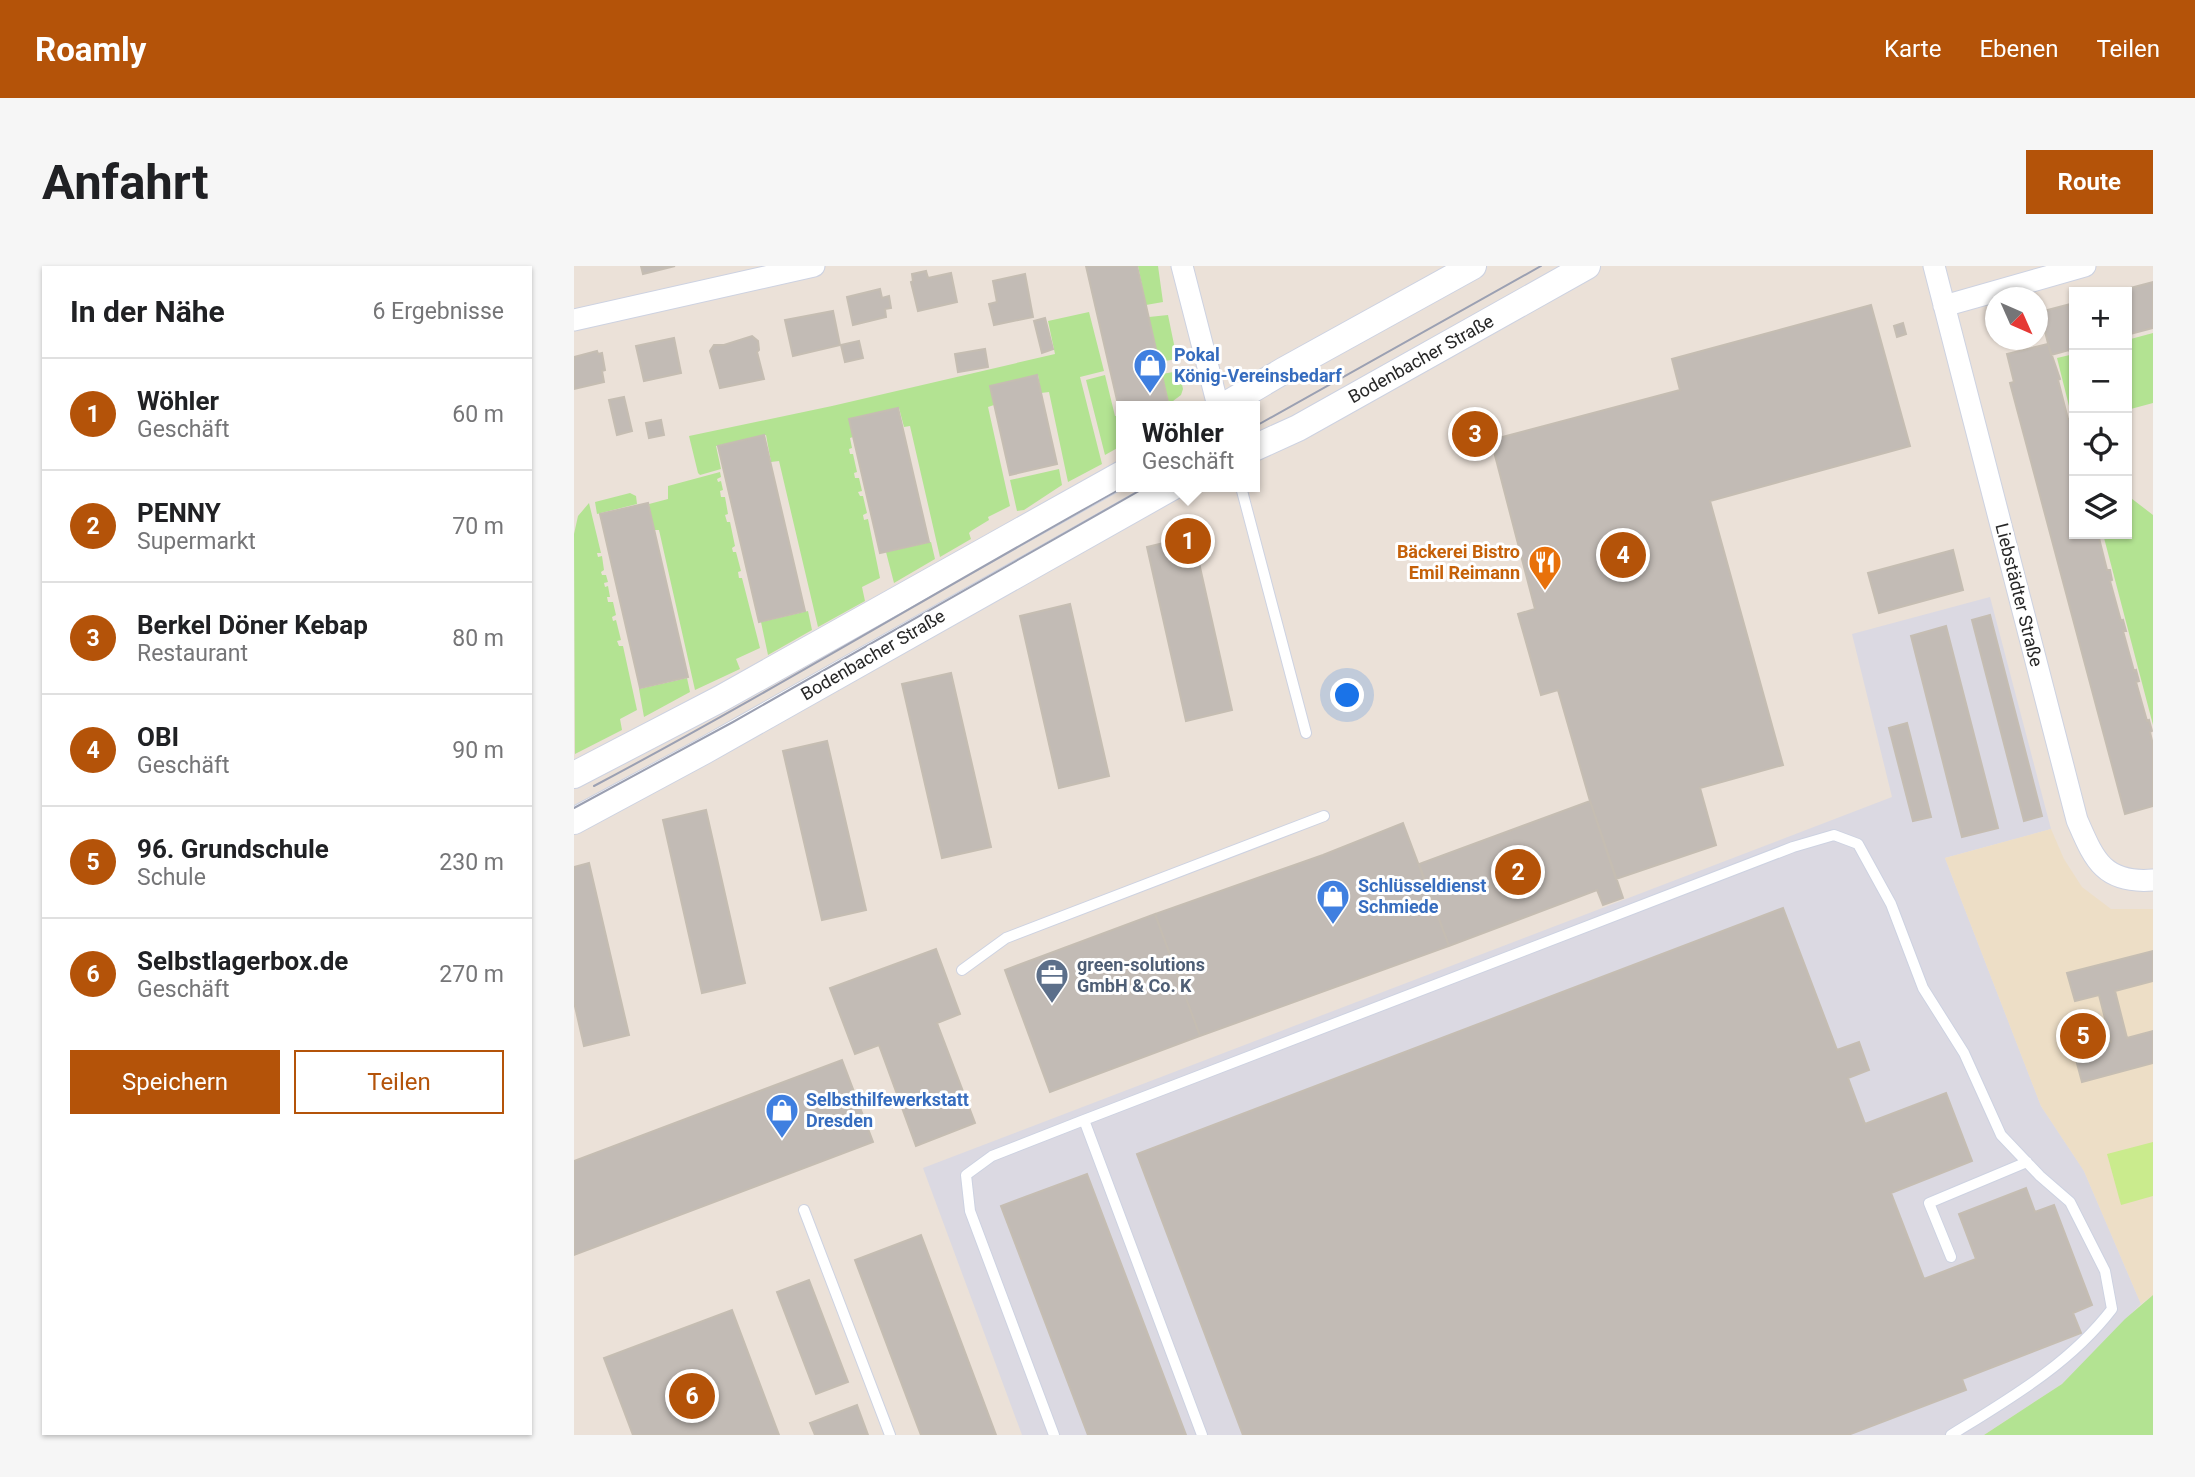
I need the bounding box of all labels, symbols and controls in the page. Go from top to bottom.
text: Roamly [35,30,146,69]
text: Karte [1884,35,1941,63]
text: Ebenen [1979,35,2058,63]
text: Teilen [2096,35,2160,63]
button: Route [2026,150,2153,214]
text: Anfahrt [42,154,209,211]
north arrow [1985,287,2048,350]
map controls [2069,287,2132,539]
button: + [2069,287,2132,350]
text: In der Nähe [70,294,225,329]
text: 6 Ergebnisse [372,298,504,325]
street label: Bodenbacher Straße [1344,310,1497,407]
place label: Pokal König-Vereinsbedarf [1174,344,1342,386]
shop icon: Pokal König-Vereinsbedarf [1131,346,1169,395]
button: − [2069,350,2132,413]
text: Wöhler [137,386,219,416]
text: 1 [86,401,100,428]
text: 60 m [452,401,504,428]
popup [1116,401,1260,492]
pin: 3 [1452,408,1498,460]
button: locate [2069,413,2132,476]
text: Geschäft [137,416,229,443]
text: Wöhler [1142,418,1224,448]
text: Geschäft [1142,448,1234,475]
button: layers [2069,476,2132,539]
text: PENNY [137,498,221,528]
text: 2 [86,513,100,540]
text: 70 m [452,513,504,540]
pin: 1 [1165,515,1211,567]
street label: Liebstädter Straße [1991,521,2047,669]
text: Supermarkt [137,528,256,555]
pin: 4 [1600,529,1646,581]
place label: Bäckerei Bistro Emil Reimann [1397,541,1520,583]
restaurant icon: Bäckerei Bistro Emil Reimann [1526,543,1564,592]
street label: Bodenbacher Straße [797,605,949,704]
text: Berkel Döner Kebap [137,610,368,640]
text: 3 [86,625,100,652]
text: 80 m [452,625,504,652]
text: Restaurant [137,640,248,667]
your location [1330,678,1364,712]
text: OBI [137,722,179,752]
text: 4 [86,737,100,764]
text: 90 m [452,737,504,764]
text: Geschäft [137,752,229,779]
text: 96. Grundschule [137,834,329,864]
pin: 2 [1495,846,1541,898]
text: 5 [86,849,100,876]
text: 230 m [439,849,504,876]
text: Schule [137,864,206,891]
place label: Schlüsseldienst Schmiede [1358,875,1486,917]
shop icon: Schlüsseldienst Schmiede [1314,877,1352,926]
text: Selbstlagerbox.de [137,946,348,976]
place label: green-solutions GmbH & Co. K [1077,954,1205,996]
office icon: green-solutions GmbH & Co. K [1033,956,1071,1005]
text: 6 [86,961,100,988]
text: 270 m [439,961,504,988]
text: Geschäft [137,976,229,1003]
pin: 5 [2060,1010,2106,1062]
button: Speichern [70,1050,280,1114]
button: Teilen [294,1050,504,1114]
place label: Selbsthilfewerkstatt Dresden [806,1089,969,1131]
shop icon: Selbsthilfewerkstatt Dresden [763,1091,801,1140]
pin: 6 [669,1370,715,1422]

